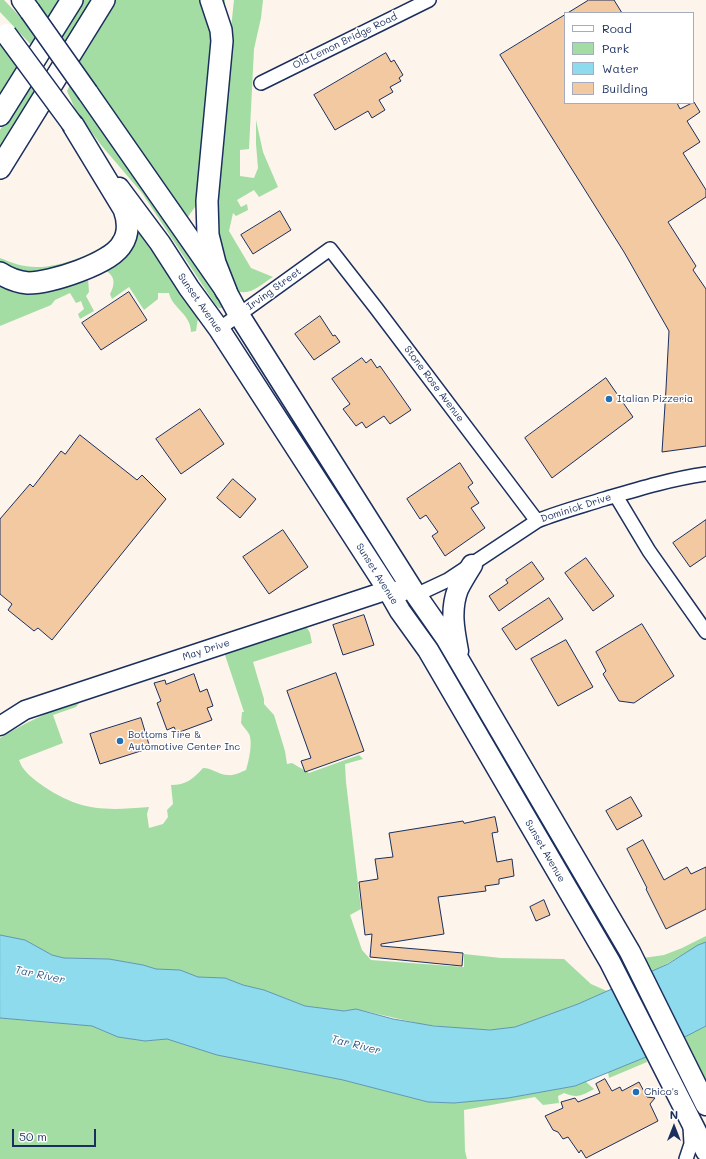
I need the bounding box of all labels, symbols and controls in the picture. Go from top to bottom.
street label: Old Lemon Bridge Road [291,10,399,72]
legend [564,12,694,104]
text: Road [602,20,632,36]
text: Park [602,40,629,56]
text: Water [602,60,639,76]
text: Building [602,80,648,96]
street label: Irving Street [245,265,303,313]
street label: Sunset Avenue [175,271,225,335]
street label: Stone Rose Avenue [402,344,466,424]
place label: Italian Pizzeria [617,393,693,405]
marker: Italian Pizzeria [604,394,614,404]
street label: Dominick Drive [539,491,613,525]
street label: Sunset Avenue [353,541,401,607]
street label: May Drive [181,637,231,663]
place label: Bottoms Tire & Automotive Center Inc [128,729,240,752]
marker: Bottoms Tire & Automotive Center Inc [115,736,125,746]
street label: Sunset Avenue [522,818,568,884]
water label: Tar River [14,963,66,987]
water label: Tar River [330,1032,382,1058]
place label: Chico's [644,1086,679,1098]
marker: Chico's [631,1087,641,1097]
north arrow [654,1107,694,1147]
text: N [670,1107,678,1122]
scale bar [14,1121,98,1147]
text: 50 m [19,1128,47,1144]

